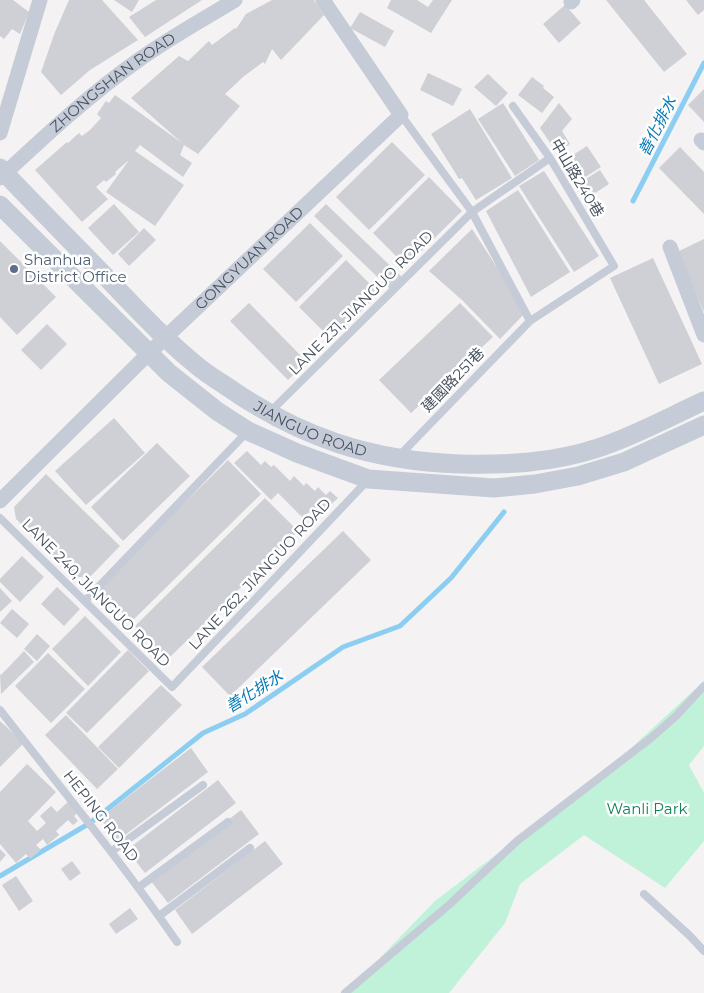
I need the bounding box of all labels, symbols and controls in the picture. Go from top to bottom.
street label: ZHONGSHAN ROAD [46,28,179,136]
water label: 善化排水 [634,93,681,159]
street label: 中山路240巷 [547,135,608,220]
street label: GONGYUAN ROAD [191,202,307,314]
street label: LANE 231, JIANGUO ROAD [284,226,437,379]
place label: Shanhua District Office [24,250,127,286]
marker: Shanhua District Office [8,263,20,275]
street label: 建國路251巷 [417,343,488,416]
street label: JIANGUO ROAD [250,396,369,460]
street label: LANE 262, JIANGUO ROAD [184,494,335,653]
street label: LANE 240, JIANGUO ROAD [18,514,175,671]
water label: 善化排水 [222,666,287,716]
street label: HEPING ROAD [60,766,143,865]
park label: Wanli Park [606,799,688,818]

